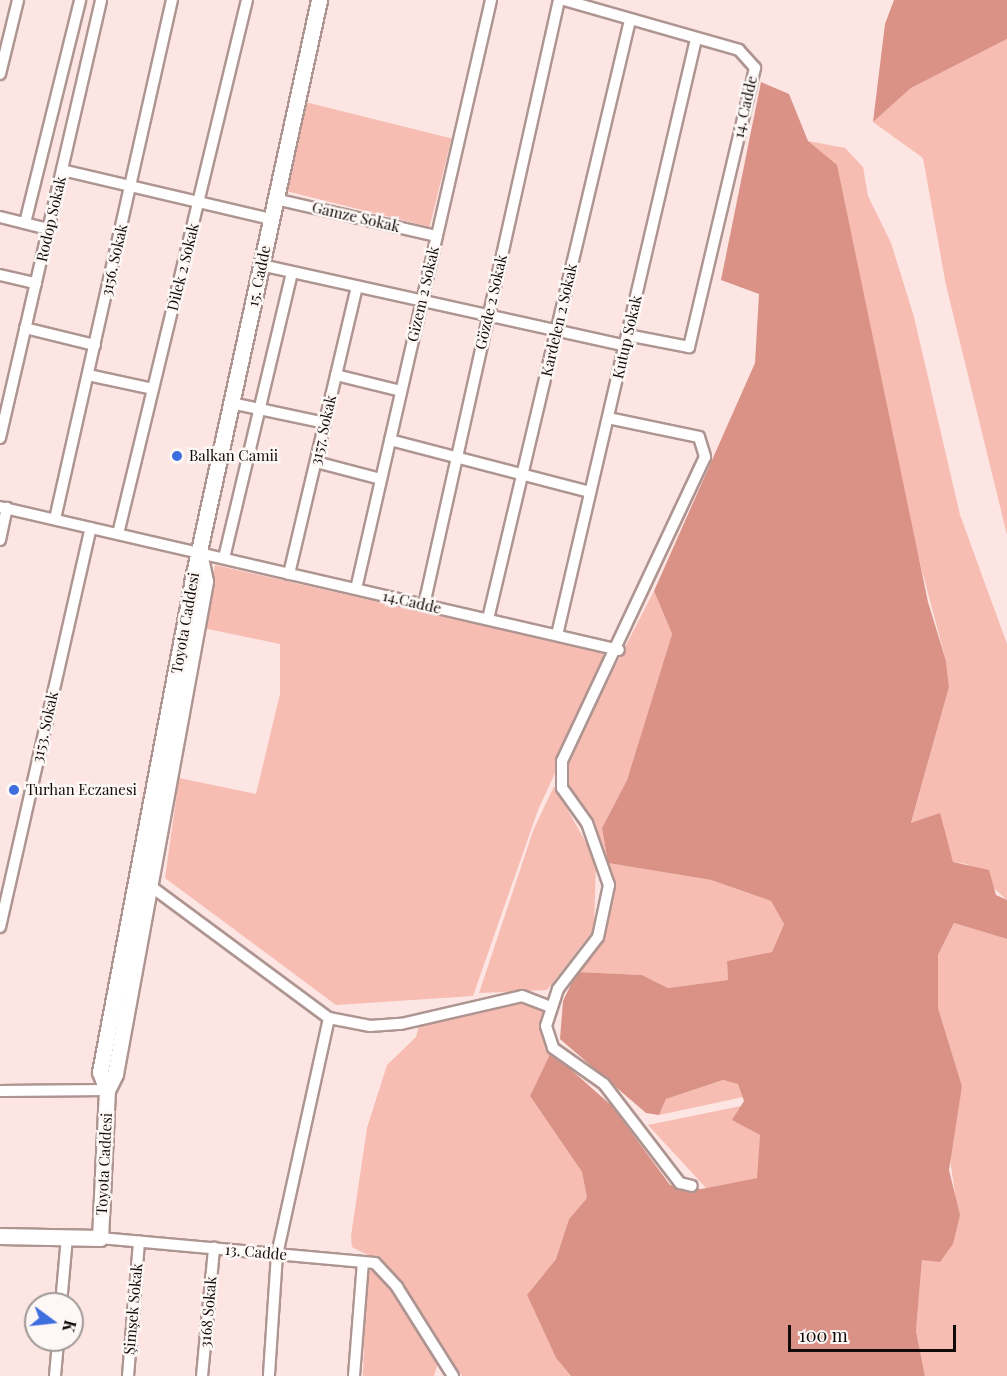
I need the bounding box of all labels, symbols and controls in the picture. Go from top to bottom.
street label: 14. Cadde [729,74,761,140]
street label: Rodop Sokak [32,174,70,264]
street label: Gamze Sokak [310,198,402,236]
street label: Dilek 2 Sokak [163,221,203,313]
street label: 3156. Sokak [97,222,131,298]
street label: 15. Cadde [244,244,274,308]
street label: Gizem 2 Sokak [403,244,443,344]
street label: Gözde 2 Sokak [471,253,511,351]
street label: Kardelen 2 Sokak [537,262,581,378]
street label: Kutup Sokak [609,294,645,380]
street label: 3157. Sokak [306,393,340,467]
place label: Balkan Camii [189,447,278,465]
marker: Balkan Camii [170,449,184,463]
street label: Toyota Caddesi [167,571,203,675]
street label: 14.Cadde [381,587,443,617]
street label: 3153. Sokak [28,690,62,764]
place label: Turhan Eczanesi [26,781,137,799]
marker: Turhan Eczanesi [7,783,21,797]
street label: Toyota Caddesi [92,1112,116,1216]
street label: 13. Cadde [224,1240,288,1264]
street label: Şimşek Sokak [120,1262,146,1356]
street label: 3168 Sokak [196,1276,220,1348]
north arrow [24,1292,84,1352]
scale bar [791,1313,959,1351]
text: K [58,1318,82,1335]
text: 100 m [799,1323,848,1347]

